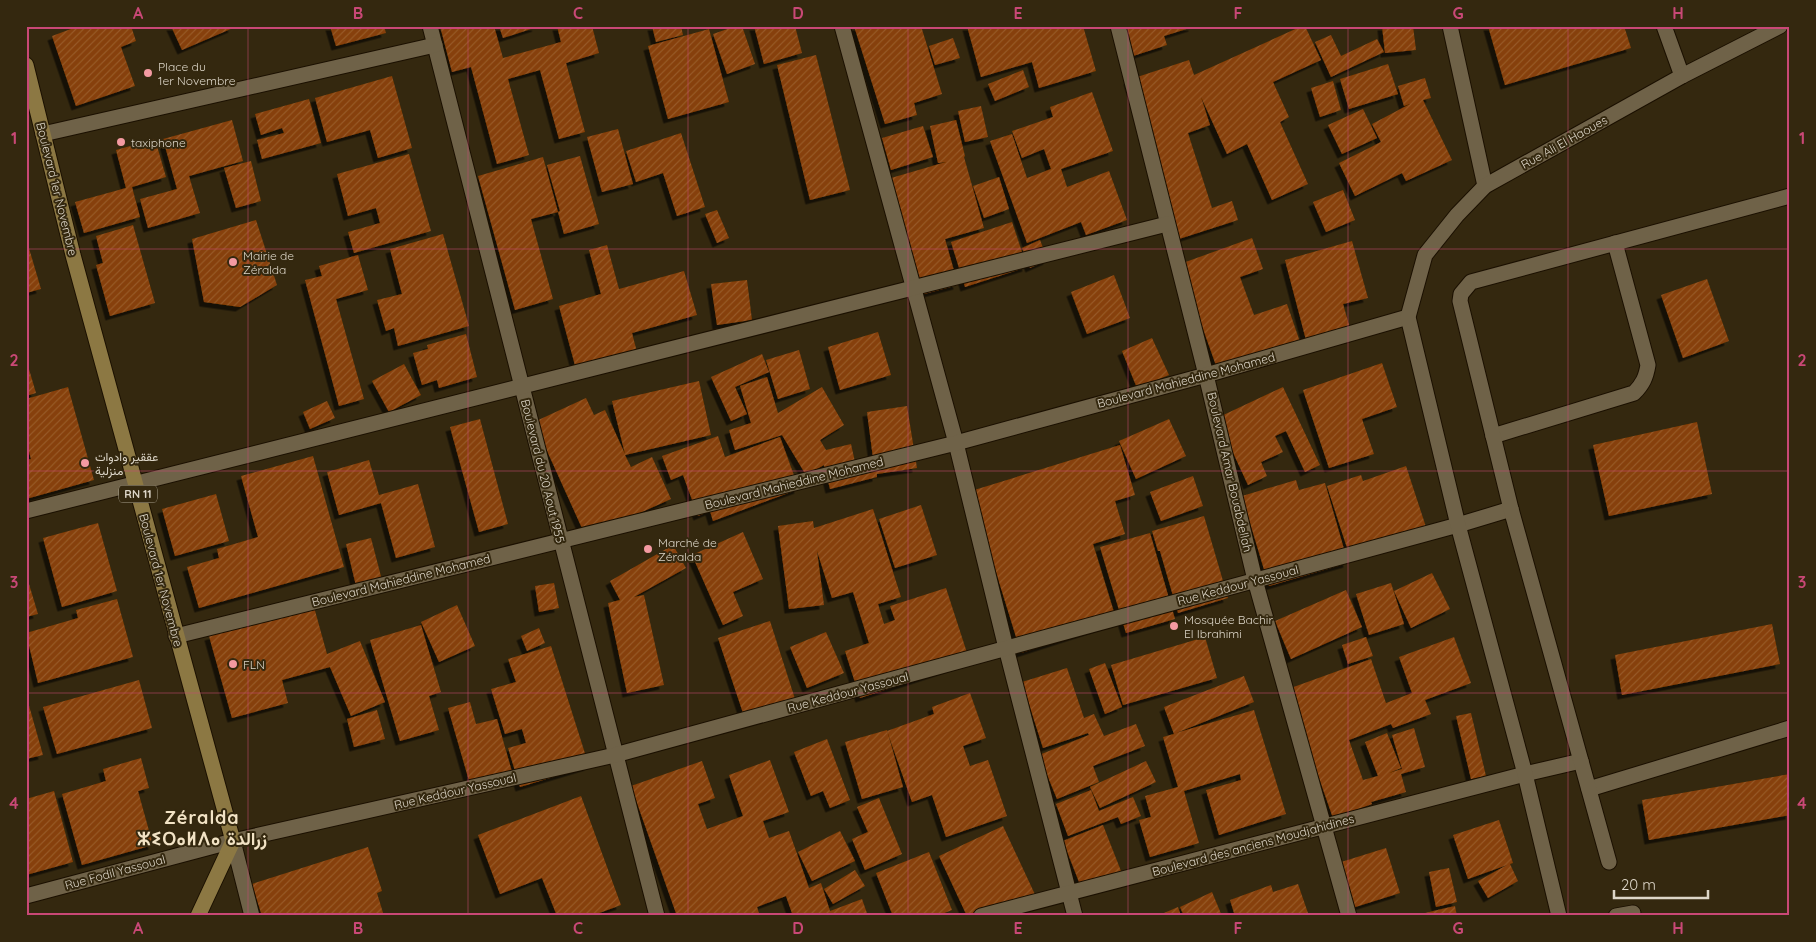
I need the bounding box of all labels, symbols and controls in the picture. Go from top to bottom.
text: A [133,3,144,23]
text: B [353,3,363,23]
text: C [573,3,583,23]
text: D [792,3,804,23]
text: E [1013,3,1023,23]
text: F [1234,3,1243,23]
text: G [1452,3,1464,23]
text: H [1672,3,1684,23]
place label: Place du 1er Novembre [158,59,236,88]
marker: Place du 1er Novembre [142,67,154,79]
street label: Rue Ali El Haoues [1518,112,1610,172]
street label: Boulevard 1er Novembre [33,121,81,258]
text: 1 [11,128,17,148]
text: 1 [1799,128,1805,148]
place label: taxiphone [131,135,186,150]
marker: taxiphone [115,136,127,148]
place label: Mairie de Zéralda [243,248,294,277]
marker: Mairie de Zéralda [227,256,239,268]
street label: Boulevard Mahieddine Mohamed [1095,349,1277,411]
text: 2 [9,350,19,370]
text: 2 [1797,350,1807,370]
street label: Boulevard Amar Bouabdellah [1204,391,1256,553]
street label: Boulevard du 20 Aout 1955 [518,397,568,545]
place label: عققير وادوات منزلية [95,449,158,479]
street label: Boulevard Mahieddine Mohamed [703,454,885,512]
marker: عققير وادوات منزلية [79,457,91,469]
road number: RN 11 [119,486,157,502]
street label: Boulevard 1er Novembre [136,512,186,648]
place label: Marché de Zéralda [658,535,717,564]
marker: Marché de Zéralda [642,543,654,555]
street label: Boulevard Mahieddine Mohamed [310,551,492,609]
street label: Rue Keddour Yassoual [1176,562,1300,608]
text: 3 [10,572,18,592]
text: 3 [1798,572,1806,592]
place label: Mosquée Bachir El Ibrahimi [1184,612,1273,641]
marker: Mosquée Bachir El Ibrahimi [1168,620,1180,632]
place label: FLN [243,657,265,672]
marker: FLN [227,658,239,670]
street label: Rue Keddour Yassoual [786,669,910,715]
street label: Rue Keddour Yassoual [392,770,518,812]
text: 4 [9,793,19,813]
text: 4 [1797,793,1807,813]
district label: Zéralda ⵣⵉⵔⴰⵍⴷⴰ زرالدة [137,806,267,850]
street label: Boulevard des anciens Moudjahidines [1150,811,1356,879]
street label: Rue Fodil Yassoual [63,851,167,893]
scale bar [1614,867,1707,899]
text: 20 m [1621,875,1656,894]
text: A [133,918,144,938]
text: B [353,918,363,938]
text: C [573,918,583,938]
text: D [792,918,804,938]
text: E [1013,918,1023,938]
text: F [1234,918,1243,938]
text: G [1452,918,1464,938]
text: H [1672,918,1684,938]

